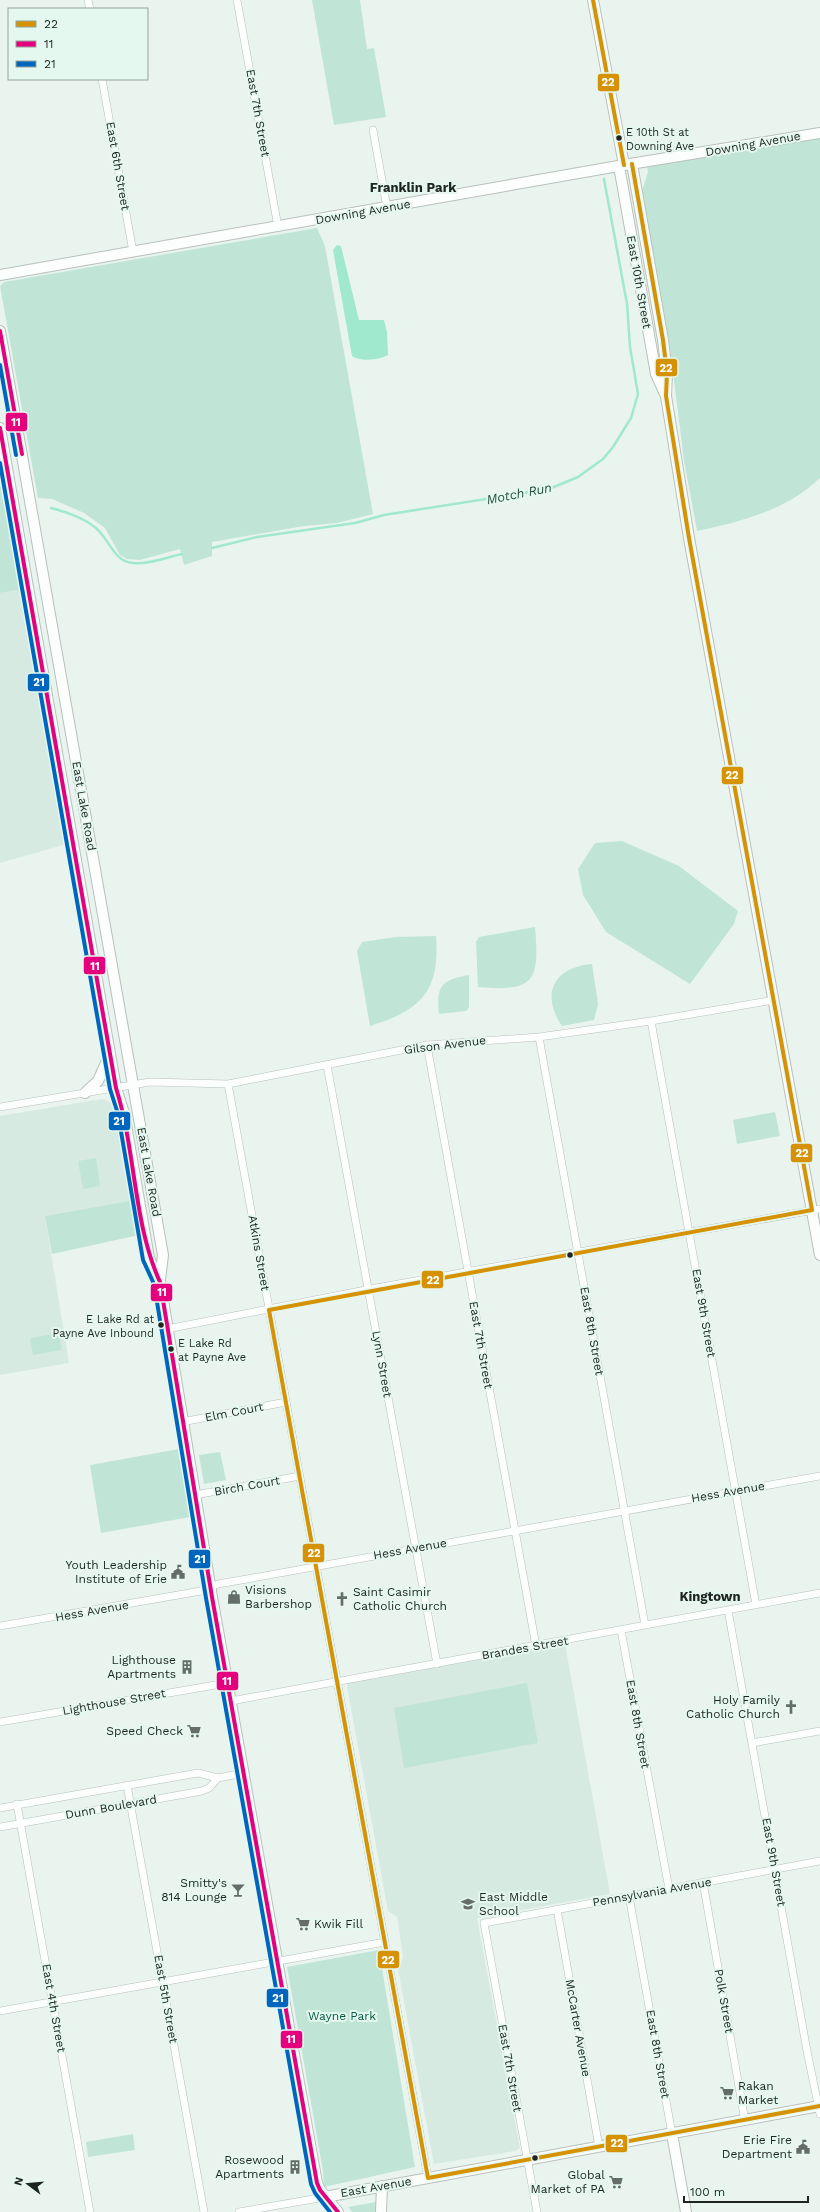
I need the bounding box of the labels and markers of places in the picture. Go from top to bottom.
place label: E 10th St at Downing Ave [626,126,694,153]
marker: E 10th St at Downing Ave [614,133,624,143]
unlabelled marker [565,1250,575,1260]
place label: E Lake Rd at Payne Ave Inbound [53,1313,154,1340]
marker: E Lake Rd at Payne Ave Inbound [156,1320,166,1330]
place label: E Lake Rd at Payne Ave [178,1337,246,1364]
marker: E Lake Rd at Payne Ave [166,1344,176,1354]
place label: Youth Leadership Institute of Erie [66,1558,167,1586]
public building icon: Youth Leadership Institute of Erie [170,1564,186,1580]
place label: Visions Barbershop [245,1583,312,1611]
place label: Saint Casimir Catholic Church [353,1585,447,1613]
shop icon: Visions Barbershop [226,1589,242,1605]
church icon: Saint Casimir Catholic Church [334,1591,350,1607]
place label: Lighthouse Apartments [107,1653,176,1681]
building icon: Lighthouse Apartments [179,1659,195,1675]
place label: Holy Family Catholic Church [686,1693,781,1721]
church icon: Holy Family Catholic Church [783,1699,799,1715]
supermarket icon: Speed Check [186,1723,202,1739]
place label: Speed Check [106,1724,183,1738]
place label: Smitty's 814 Lounge [161,1876,227,1904]
bar icon: Smitty's 814 Lounge [230,1882,246,1898]
place label: East Middle School [479,1890,548,1918]
school or university icon: East Middle School [460,1896,476,1912]
supermarket icon: Kwik Fill [295,1916,311,1932]
place label: Kwik Fill [314,1917,363,1931]
place label: Rakan Market [738,2079,778,2107]
supermarket icon: Rakan Market [719,2085,735,2101]
place label: Erie Fire Department [722,2133,792,2161]
public building icon: Erie Fire Department [795,2139,811,2155]
place label: Rosewood Apartments [215,2153,284,2181]
unlabelled marker [530,2153,540,2163]
building icon: Rosewood Apartments [287,2159,303,2175]
place label: Global Market of PA [531,2168,605,2196]
supermarket icon: Global Market of PA [608,2174,624,2190]

